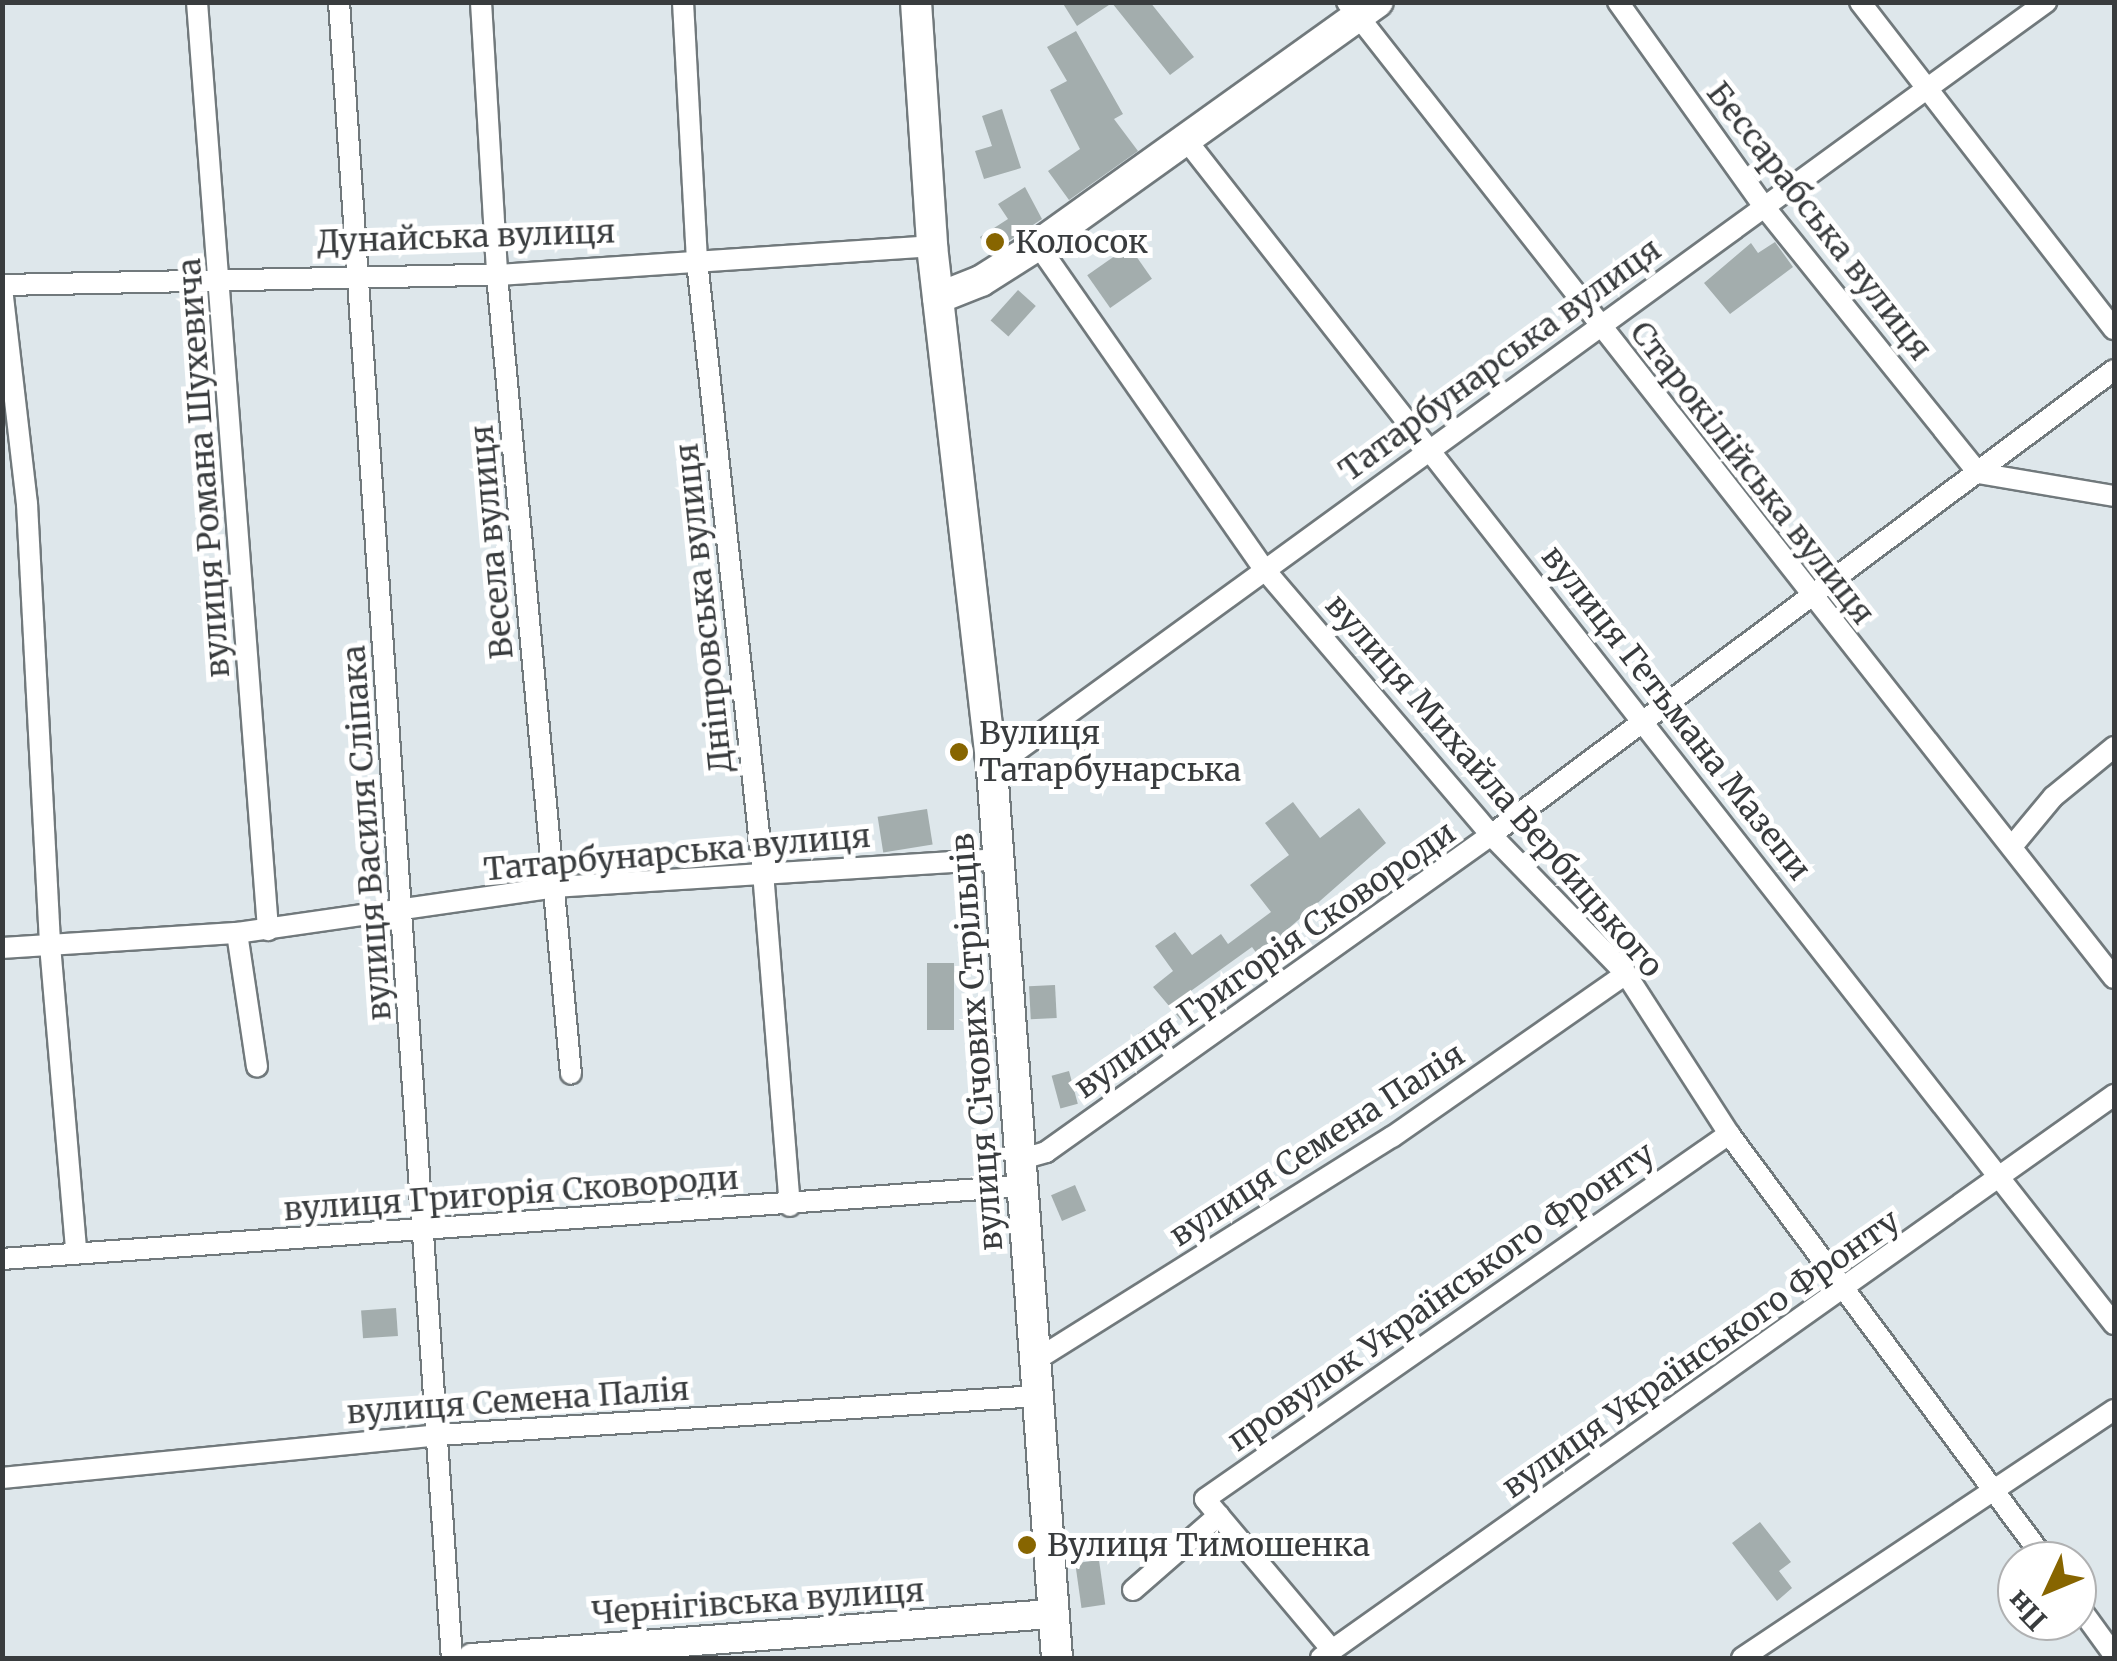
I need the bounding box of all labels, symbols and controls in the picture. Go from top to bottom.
street label: Бессарабська вулиця [1699,74,1939,368]
street label: Дунайська вулиця [316,213,616,261]
place label: Колосок [1015,223,1148,261]
street label: Татарбунарська вулиця [1332,230,1668,490]
marker: Колосок [984,231,1006,253]
street label: вулиця Романа Шухевича [170,257,238,679]
street label: Старокілійська вулиця [1622,314,1882,632]
street label: Весела вулиця [463,423,521,661]
street label: Дніпровська вулиця [668,441,740,775]
street label: вулиця Гетьмана Мазепи [1534,538,1818,888]
street label: вулиця Михайла Вербицького [1317,587,1671,985]
street label: вулиця Василя Сліпака [335,644,399,1022]
place label: Вулиця Татарбунарська [979,715,1241,790]
marker: Вулиця Татарбунарська [948,741,970,763]
street label: вулиця Григорія Сковороди [1067,813,1463,1107]
street label: Татарбунарська вулиця [482,817,872,889]
street label: вулиця Січових Стрільців [943,832,1011,1252]
street label: вулиця Семена Палія [1162,1035,1472,1255]
street label: провулок Українського Фронту [1220,1135,1662,1459]
street label: вулиця Григорія Сковороди [282,1159,740,1229]
street label: вулиця Українського Фронту [1495,1202,1907,1506]
street label: вулиця Семена Палія [345,1370,691,1432]
place label: Вулиця Тимошенка [1047,1526,1370,1564]
marker: Вулиця Тимошенка [1016,1534,1038,1556]
north arrow [1997,1541,2097,1641]
street label: Чернігівська вулиця [590,1571,926,1633]
text: Пн [1999,1583,2054,1638]

